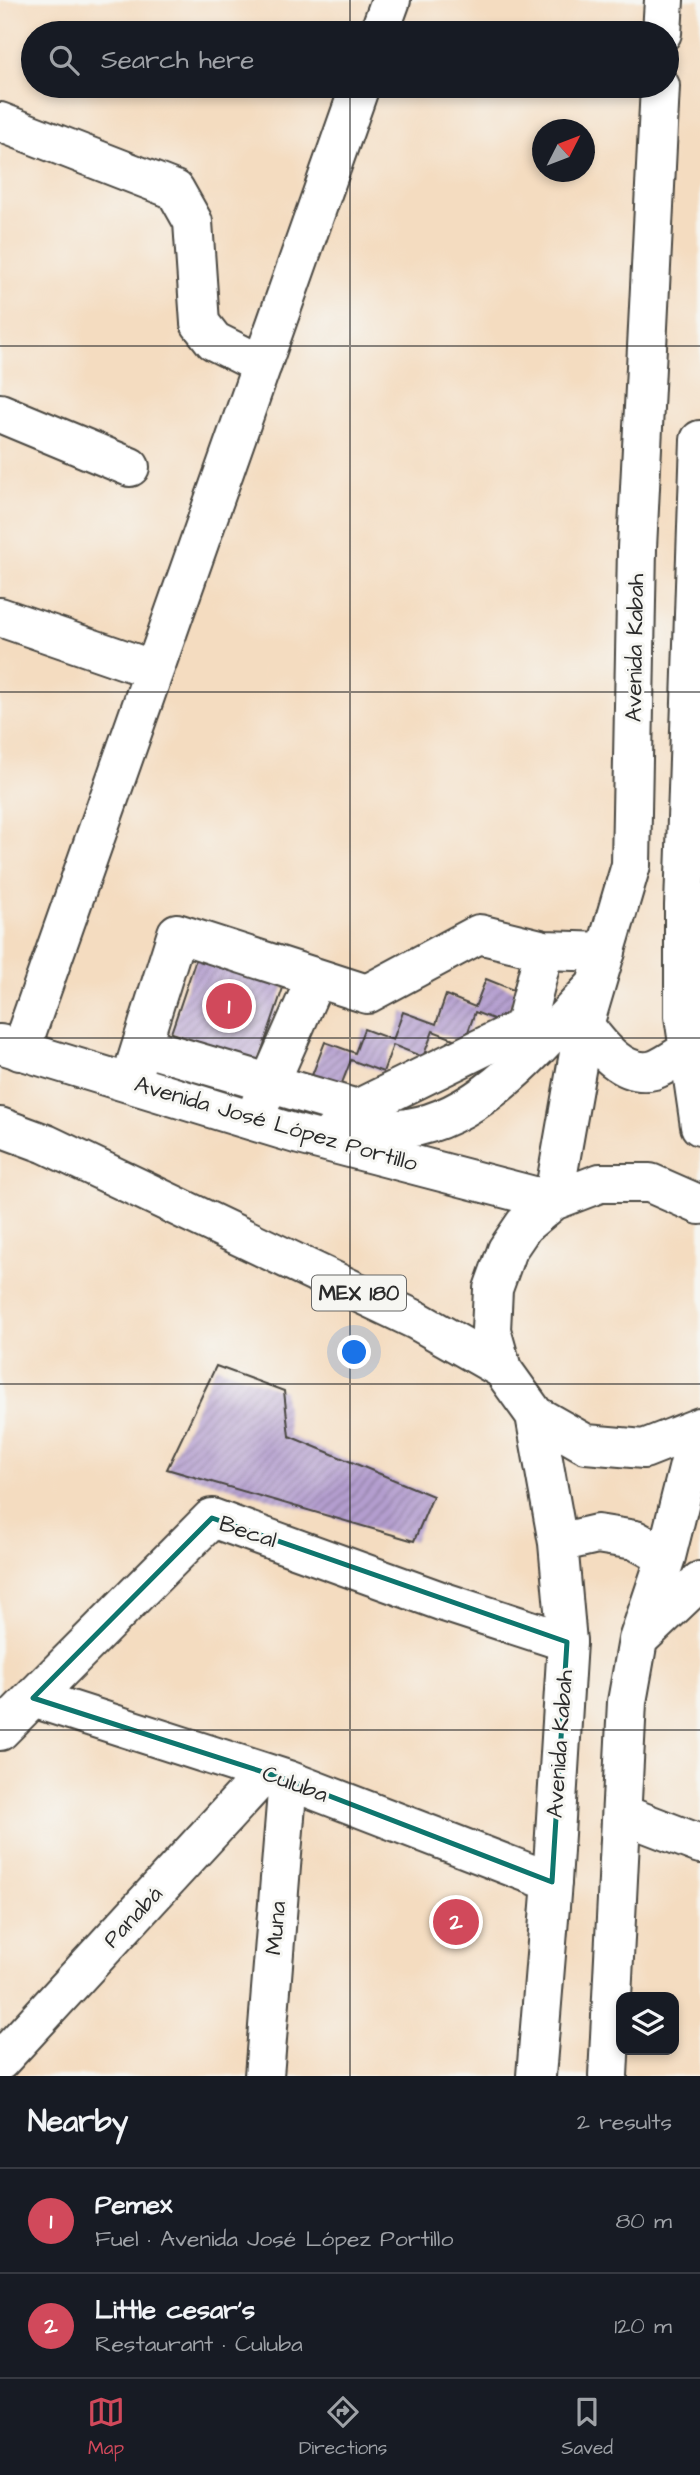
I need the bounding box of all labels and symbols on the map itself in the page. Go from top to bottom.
north arrow [532,119,595,182]
street label: Avenida Kabah [618,573,652,722]
pin: 1 [206,980,252,1032]
street label: Avenida José López Portillo [131,1068,421,1180]
road number: MEX 180 [312,1276,406,1310]
your location [337,1335,371,1369]
street label: Becal [215,1508,281,1556]
street label: Avenida Kabah [539,1668,581,1819]
street label: Culuba [258,1757,333,1811]
street label: Panabá [96,1879,170,1955]
pin: 2 [433,1896,479,1948]
street label: Muna [258,1899,294,1956]

